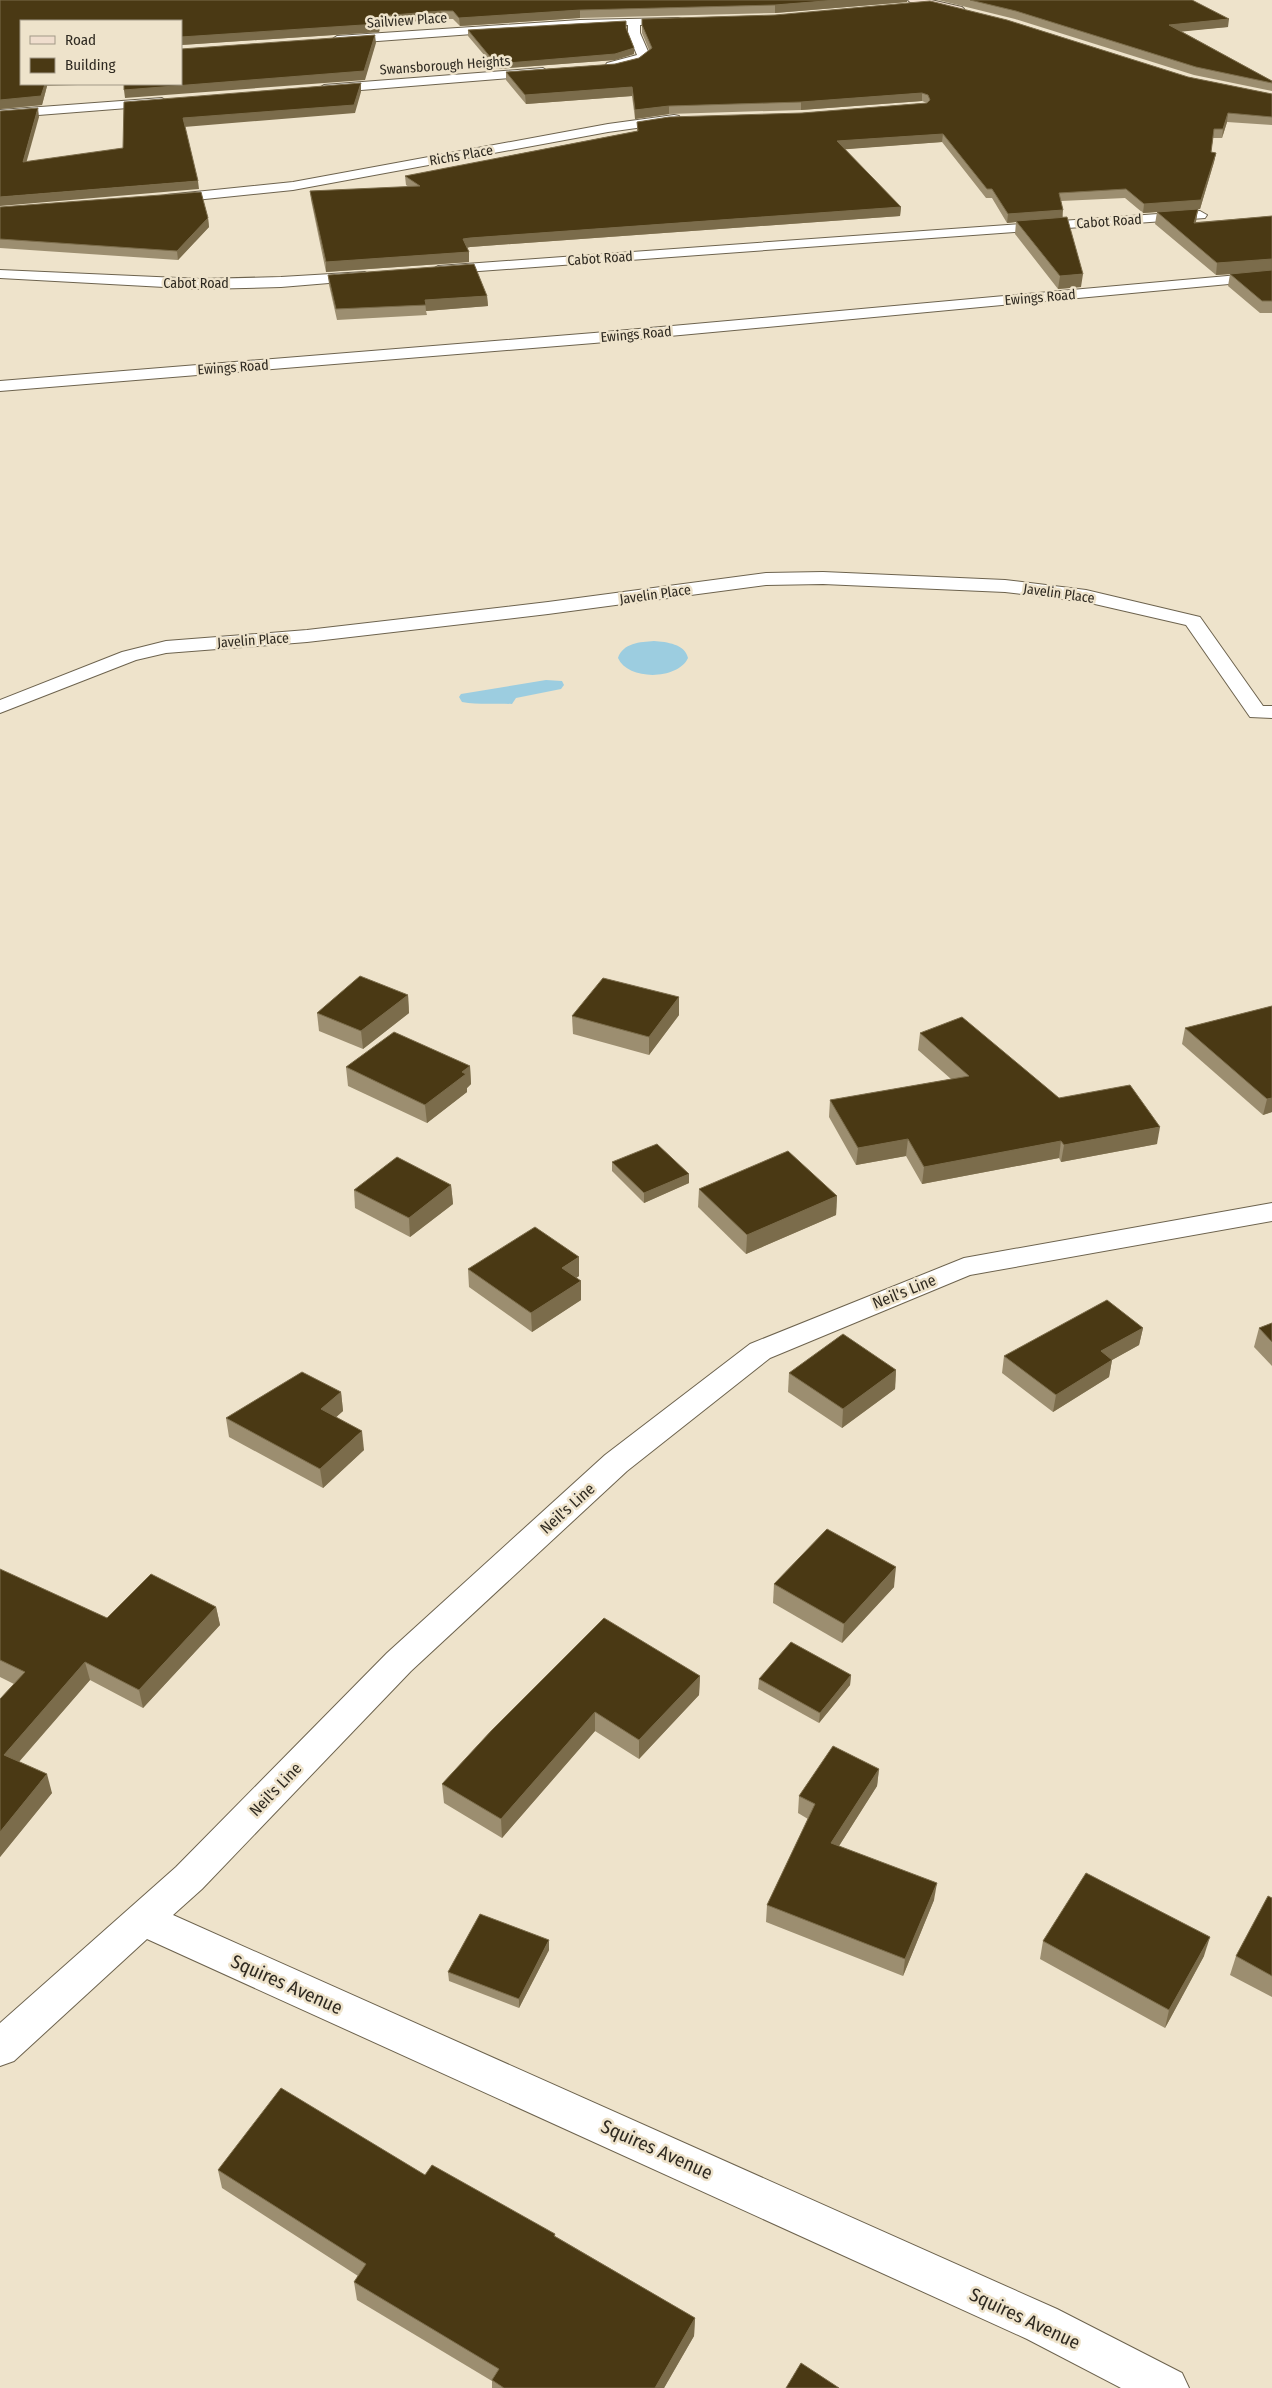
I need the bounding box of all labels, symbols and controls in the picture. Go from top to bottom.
street label: Sailview Place [366,9,448,32]
legend [20,20,182,85]
text: Road [65,31,96,49]
street label: Swansborough Heights [379,52,511,79]
text: Building [65,56,116,74]
street label: Richs Place [428,142,494,169]
street label: Cabot Road [1076,211,1142,232]
street label: Cabot Road [567,248,633,269]
street label: Cabot Road [163,275,229,292]
street label: Ewings Road [1004,286,1076,309]
street label: Ewings Road [600,323,672,346]
street label: Ewings Road [197,357,269,378]
street label: Javelin Place [1022,580,1096,607]
street label: Javelin Place [618,581,692,608]
street label: Javelin Place [217,630,290,651]
street label: Neil's Line [870,1270,939,1313]
street label: Neil's Line [536,1479,599,1538]
street label: Neil's Line [245,1759,305,1820]
street label: Squires Avenue [228,1950,346,2019]
street label: Squires Avenue [598,2115,716,2184]
street label: Squires Avenue [966,2283,1084,2354]

